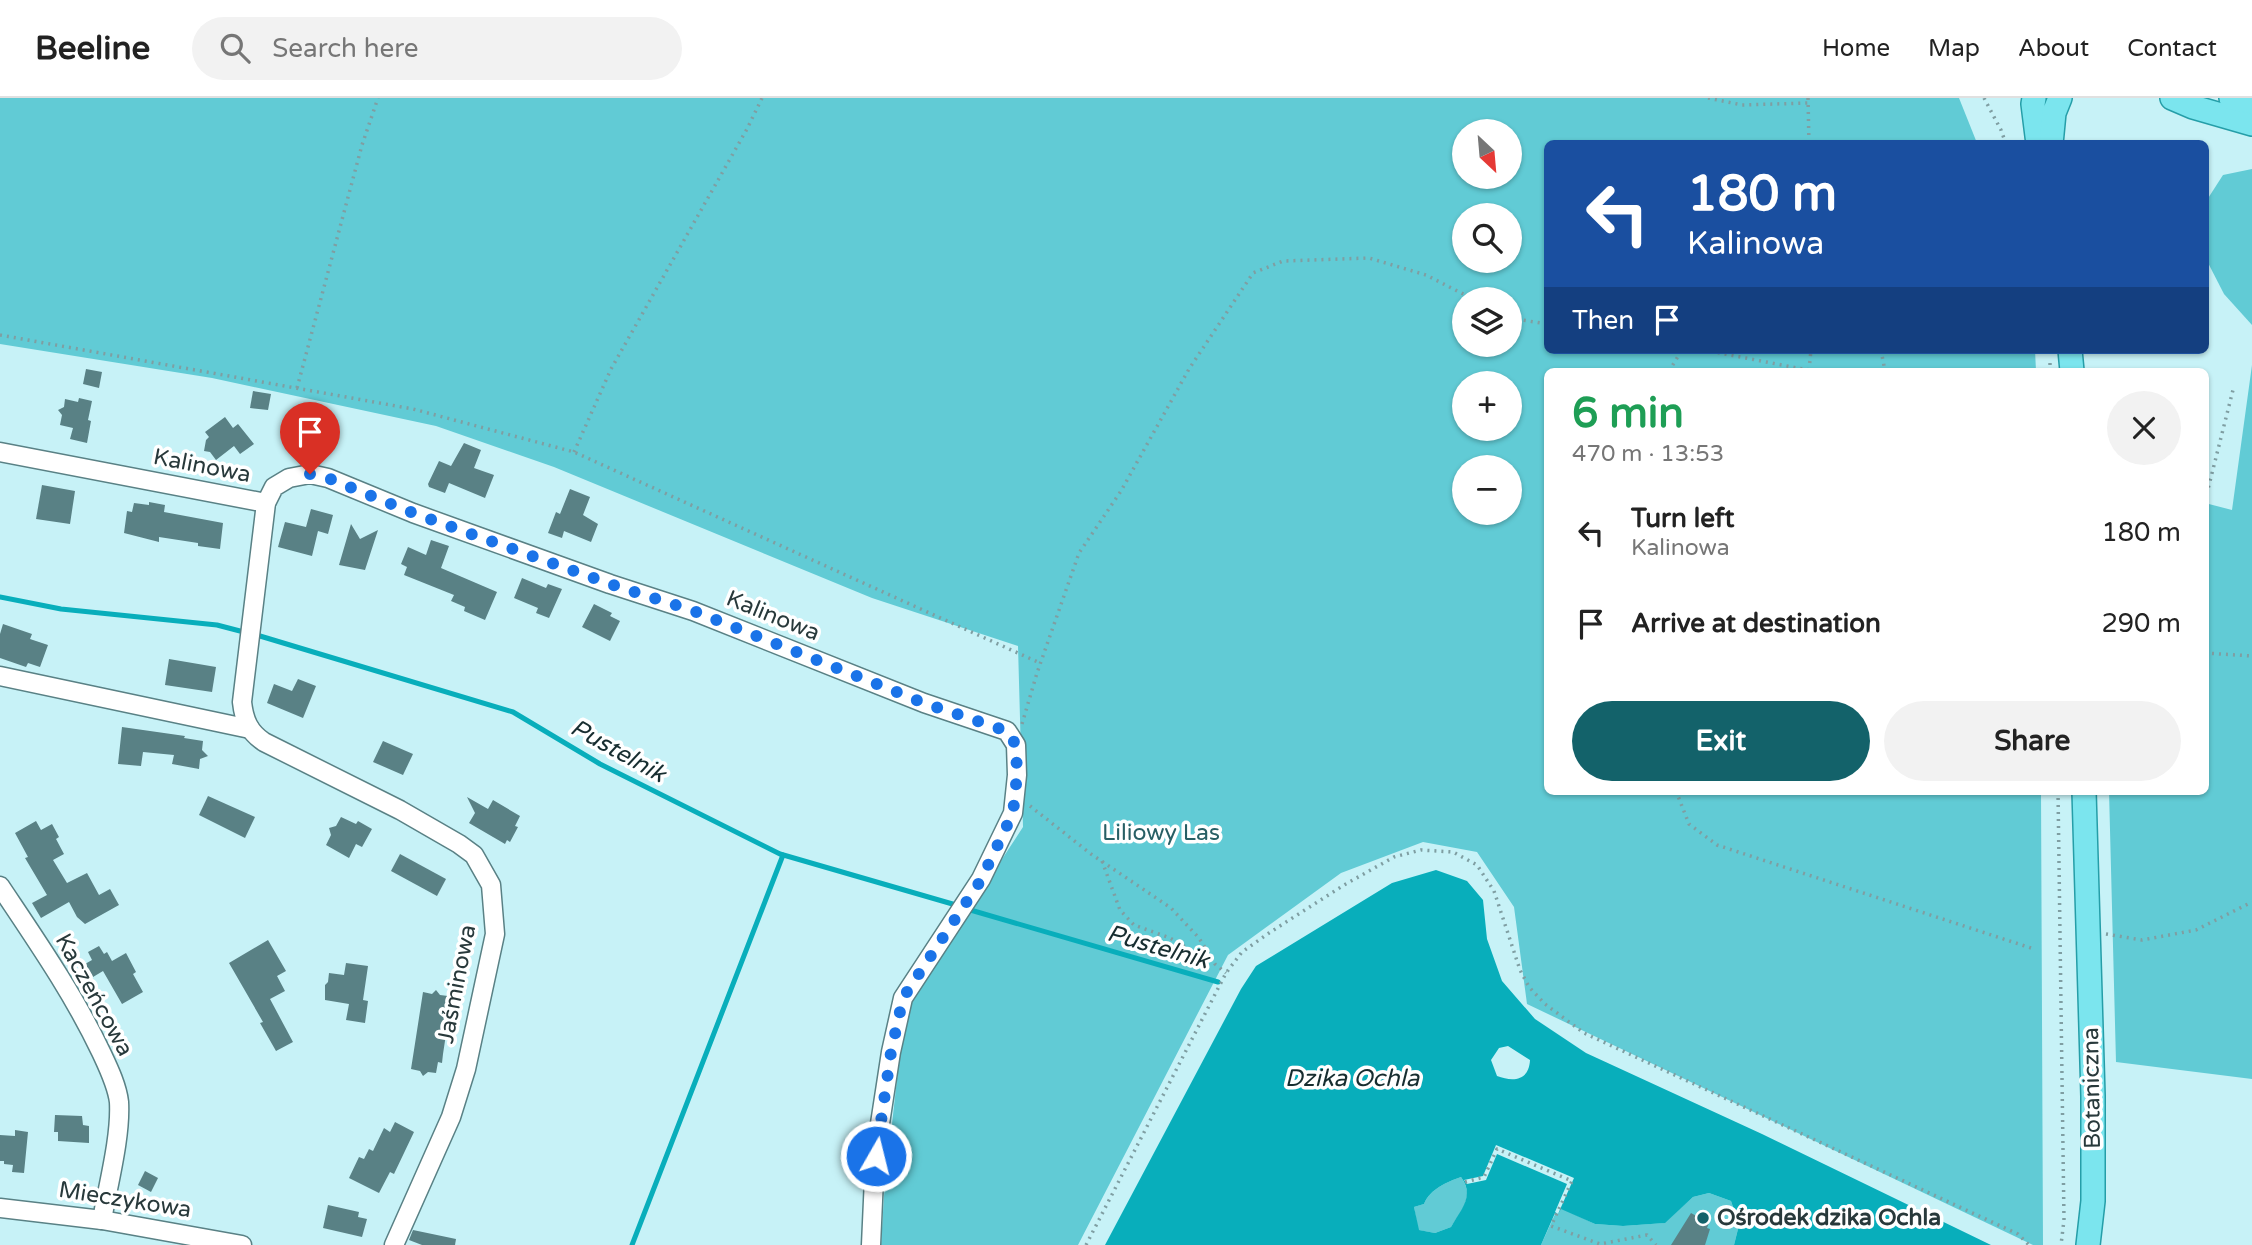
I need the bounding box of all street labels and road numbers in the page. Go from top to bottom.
street label: Kalinowa [151,443,253,489]
street label: Kalinowa [722,585,824,647]
street label: Jaśminowa [432,922,482,1046]
street label: Kaczeńcowa [49,929,139,1061]
street label: Botaniczna [2077,1027,2107,1149]
street label: Mieczykowa [57,1176,193,1224]

